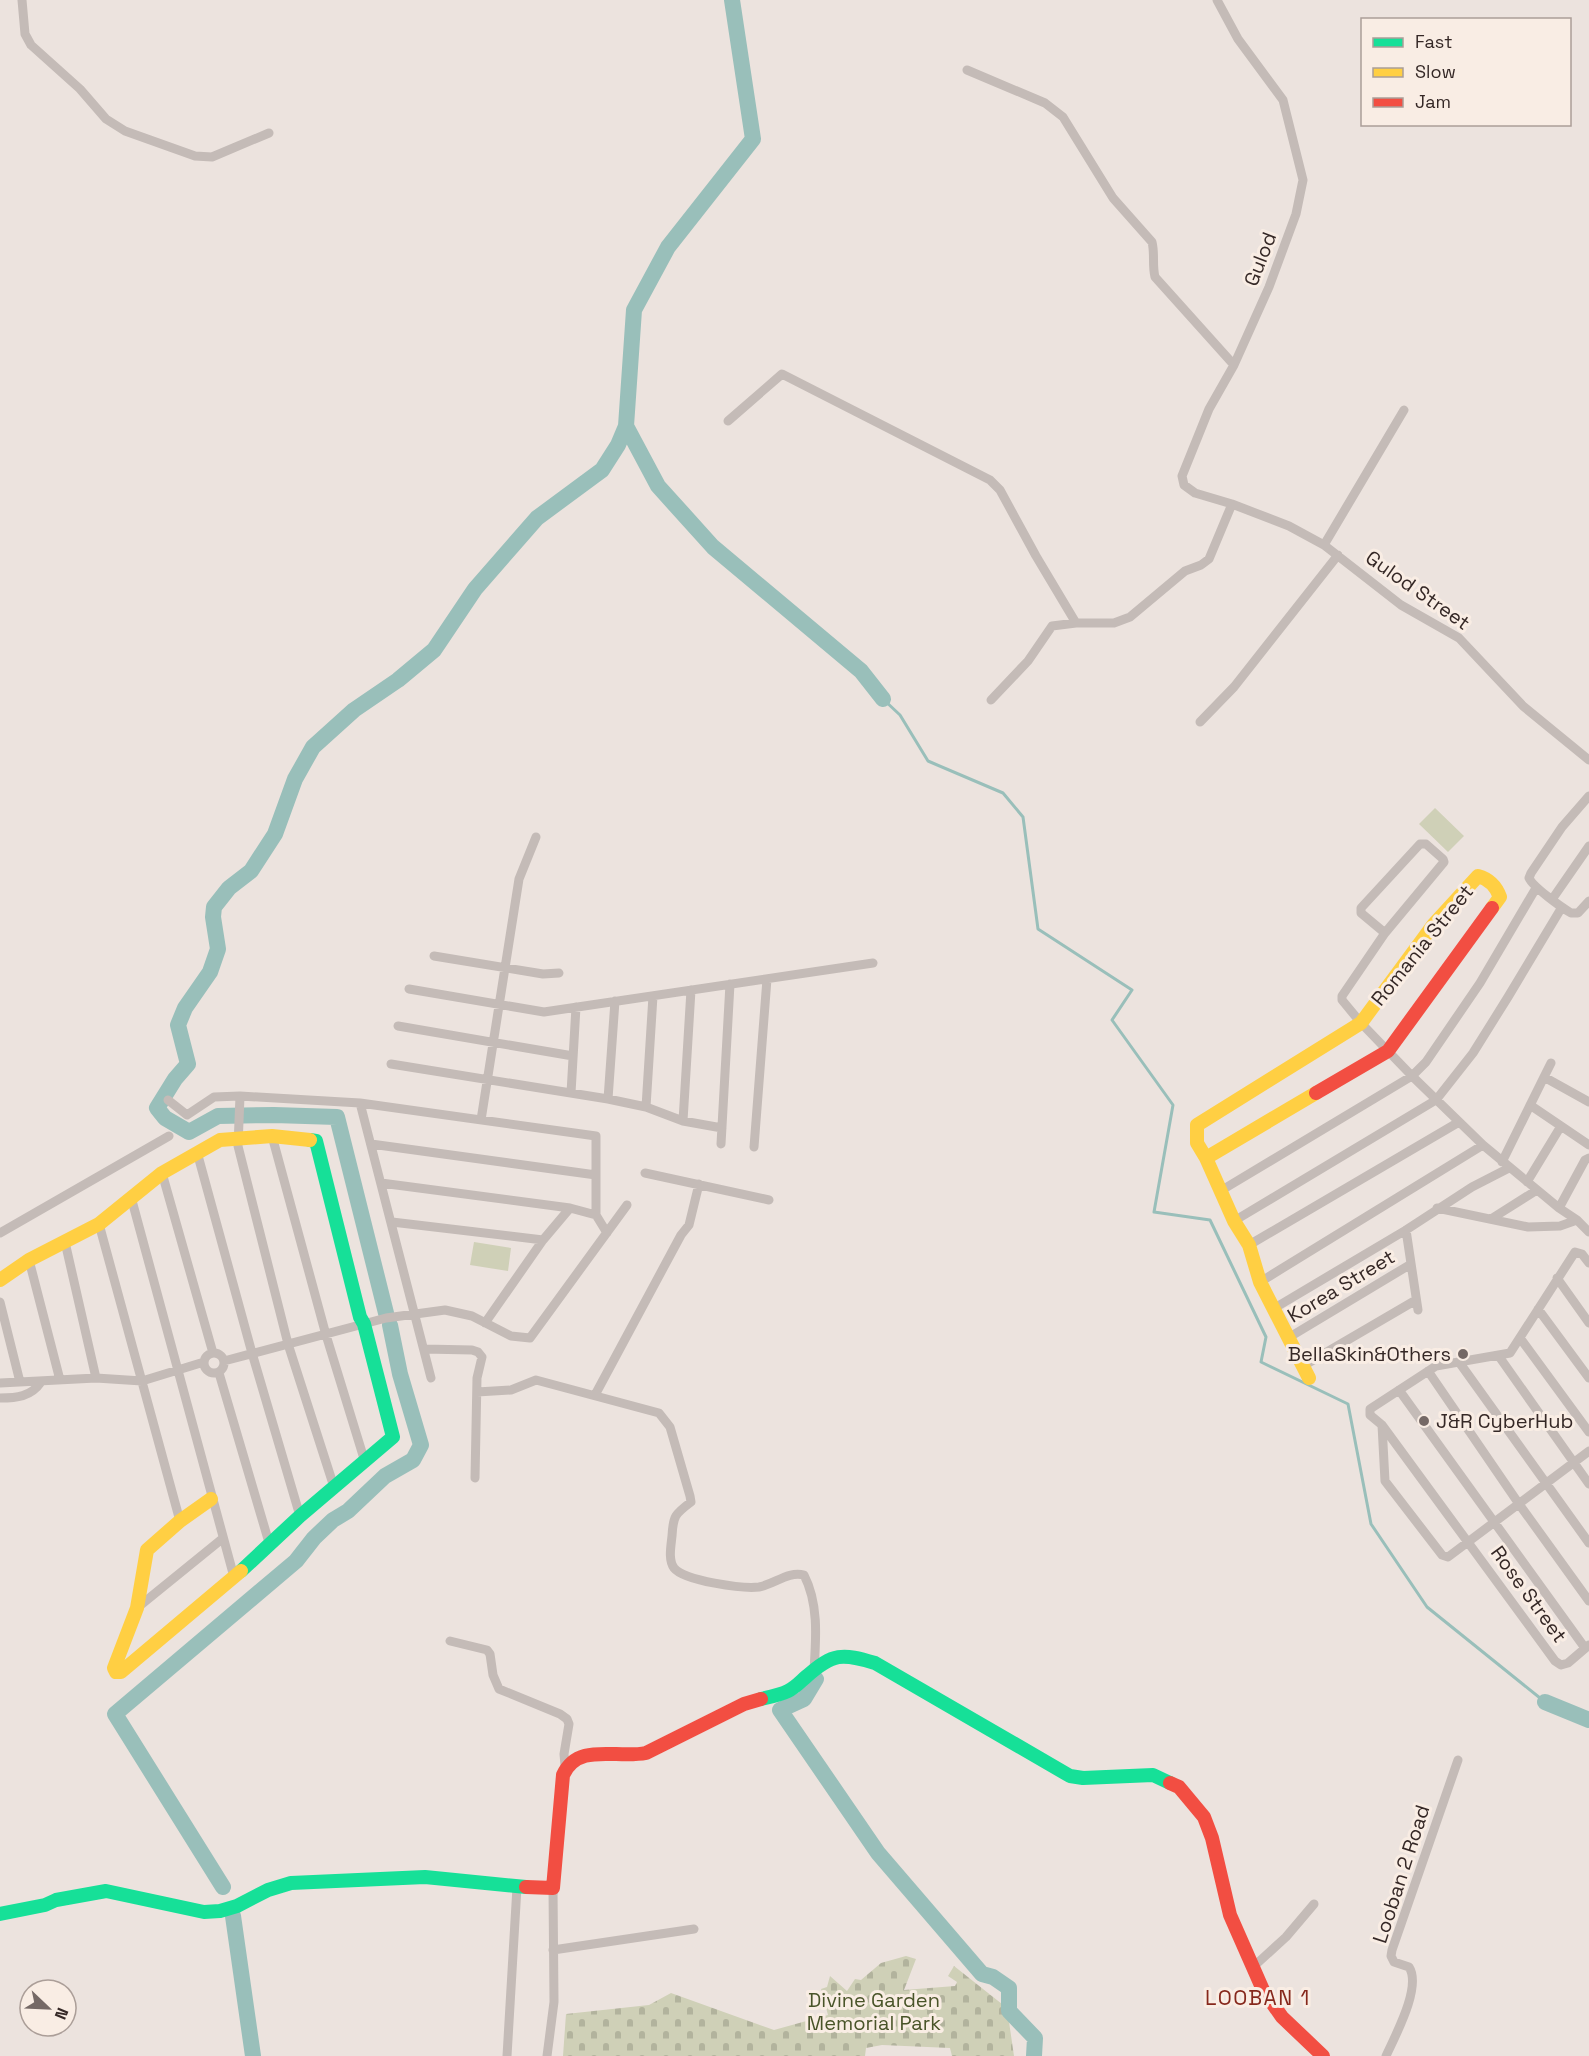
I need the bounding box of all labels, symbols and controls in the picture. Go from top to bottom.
legend [1361,18,1571,126]
text: Fast [1415,30,1452,53]
text: Slow [1415,60,1456,83]
text: Jam [1415,90,1451,113]
street label: Gulod [1238,228,1282,290]
street label: Gulod Street [1361,544,1475,636]
street label: Romania Street [1365,879,1479,1011]
street label: Korea Street [1282,1244,1400,1328]
place label: BellaSkin&Others [1288,1341,1451,1367]
marker: BellaSkin&Others [1456,1347,1470,1361]
place label: J&R CyberHub [1436,1408,1573,1434]
marker: J&R CyberHub [1417,1414,1431,1428]
street label: Rose Street [1485,1540,1573,1648]
street label: Looban 2 Road [1366,1802,1436,1946]
north arrow [18,1978,78,2038]
district label: LOOBAN 1 [1205,1984,1311,2011]
park label: Divine Garden Memorial Park [807,1987,941,2036]
text: N [50,2005,73,2023]

